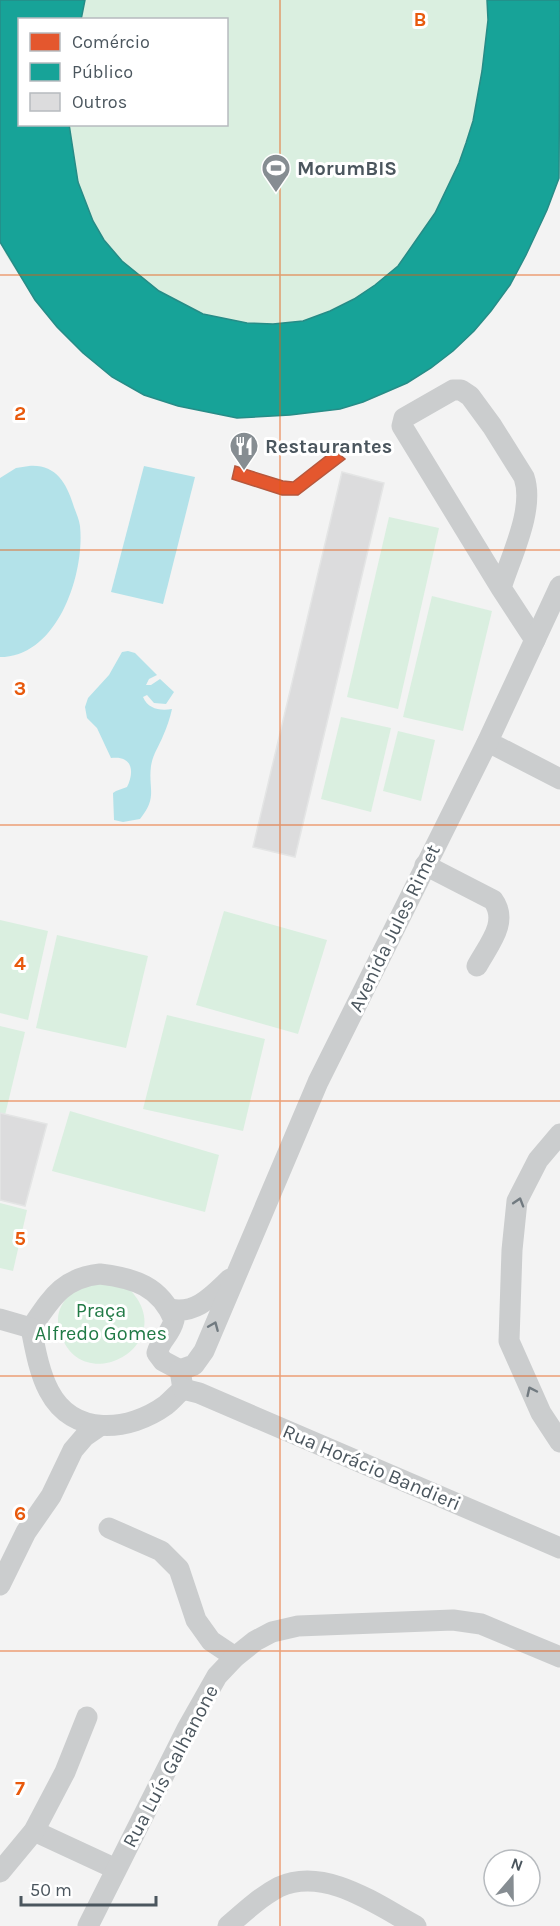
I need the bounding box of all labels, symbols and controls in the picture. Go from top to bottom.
text: B [414,8,426,31]
legend [18,18,228,126]
text: Comércio [72,31,150,53]
text: Público [72,61,133,83]
text: Outros [72,91,127,113]
sports icon: MorumBIS [260,152,292,194]
place label: MorumBIS [297,157,397,180]
text: 2 [14,402,26,425]
restaurant icon: Restaurantes [228,430,260,472]
place label: Restaurantes [265,435,392,458]
text: 3 [14,677,26,700]
street label: Avenida Jules Rimet [344,840,445,1016]
text: 4 [14,952,26,975]
one-way arrow [512,1197,524,1208]
text: 5 [14,1227,26,1250]
park label: Praça Alfredo Gomes [35,1299,167,1345]
one-way arrow [207,1322,219,1333]
one-way arrow [526,1387,538,1398]
street label: Rua Horácio Bandieri [279,1419,464,1515]
text: 6 [14,1502,26,1525]
street label: Rua Luís Galhanone [118,1681,223,1851]
text: 7 [15,1777,25,1800]
north arrow [482,1848,542,1908]
text: N [508,1853,526,1875]
scale bar [21,1869,156,1907]
text: 50 m [30,1879,72,1901]

